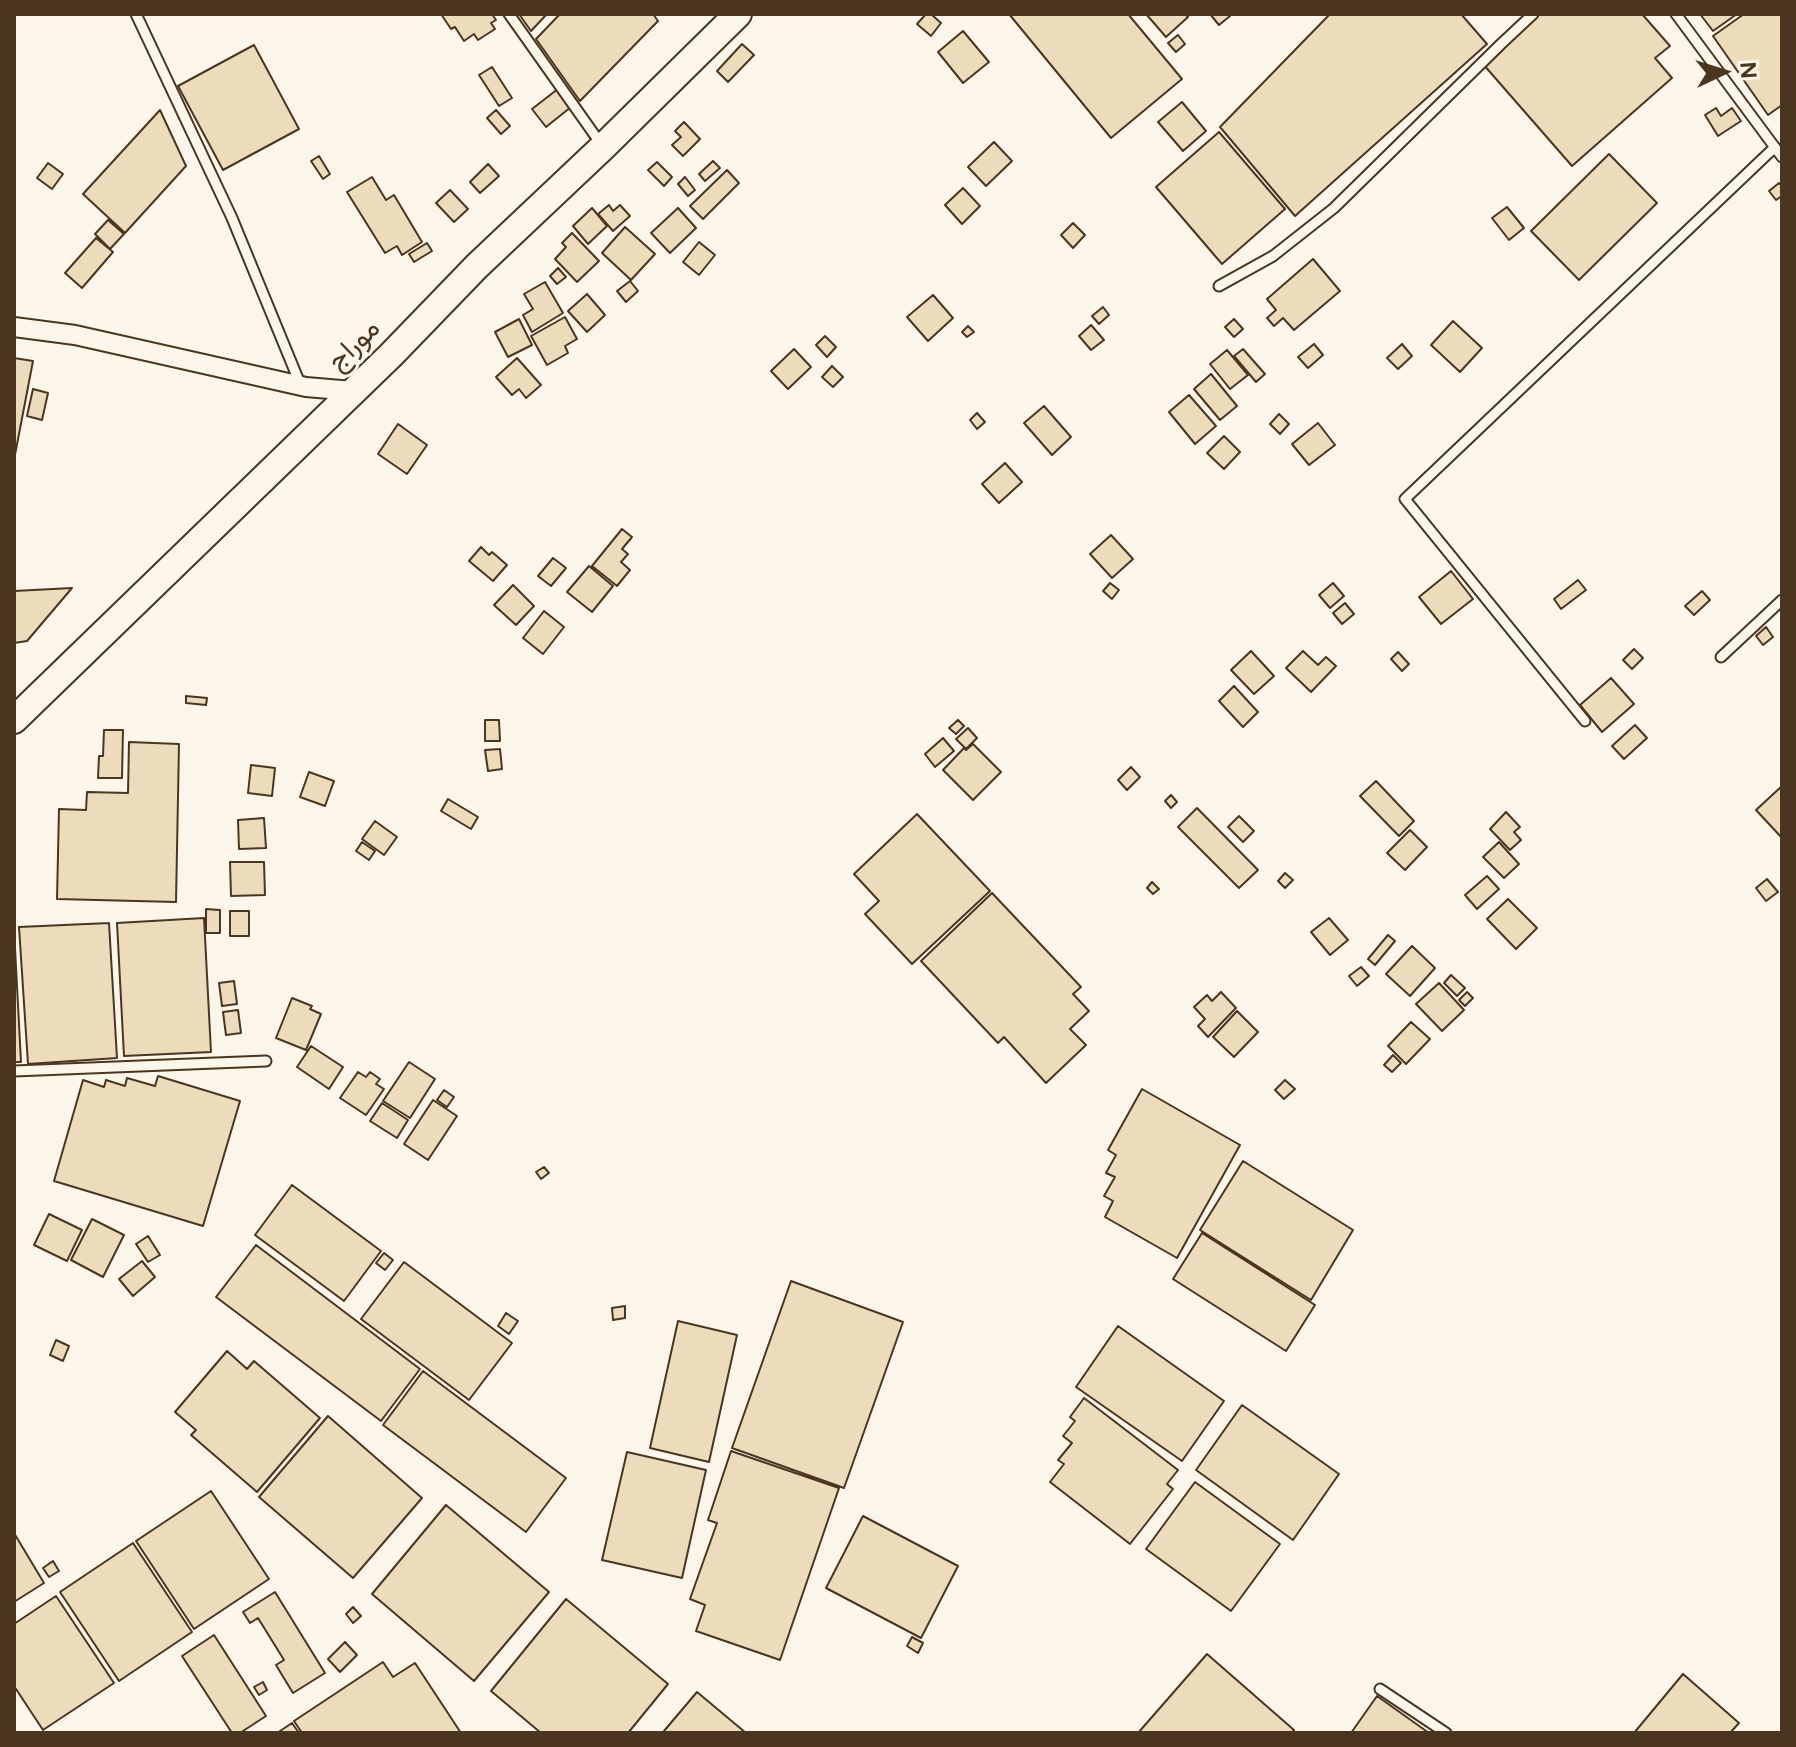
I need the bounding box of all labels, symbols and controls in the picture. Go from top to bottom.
north arrow [1684,32,1764,112]
text: N [1734,61,1763,80]
street label: موراج [321,312,387,378]

